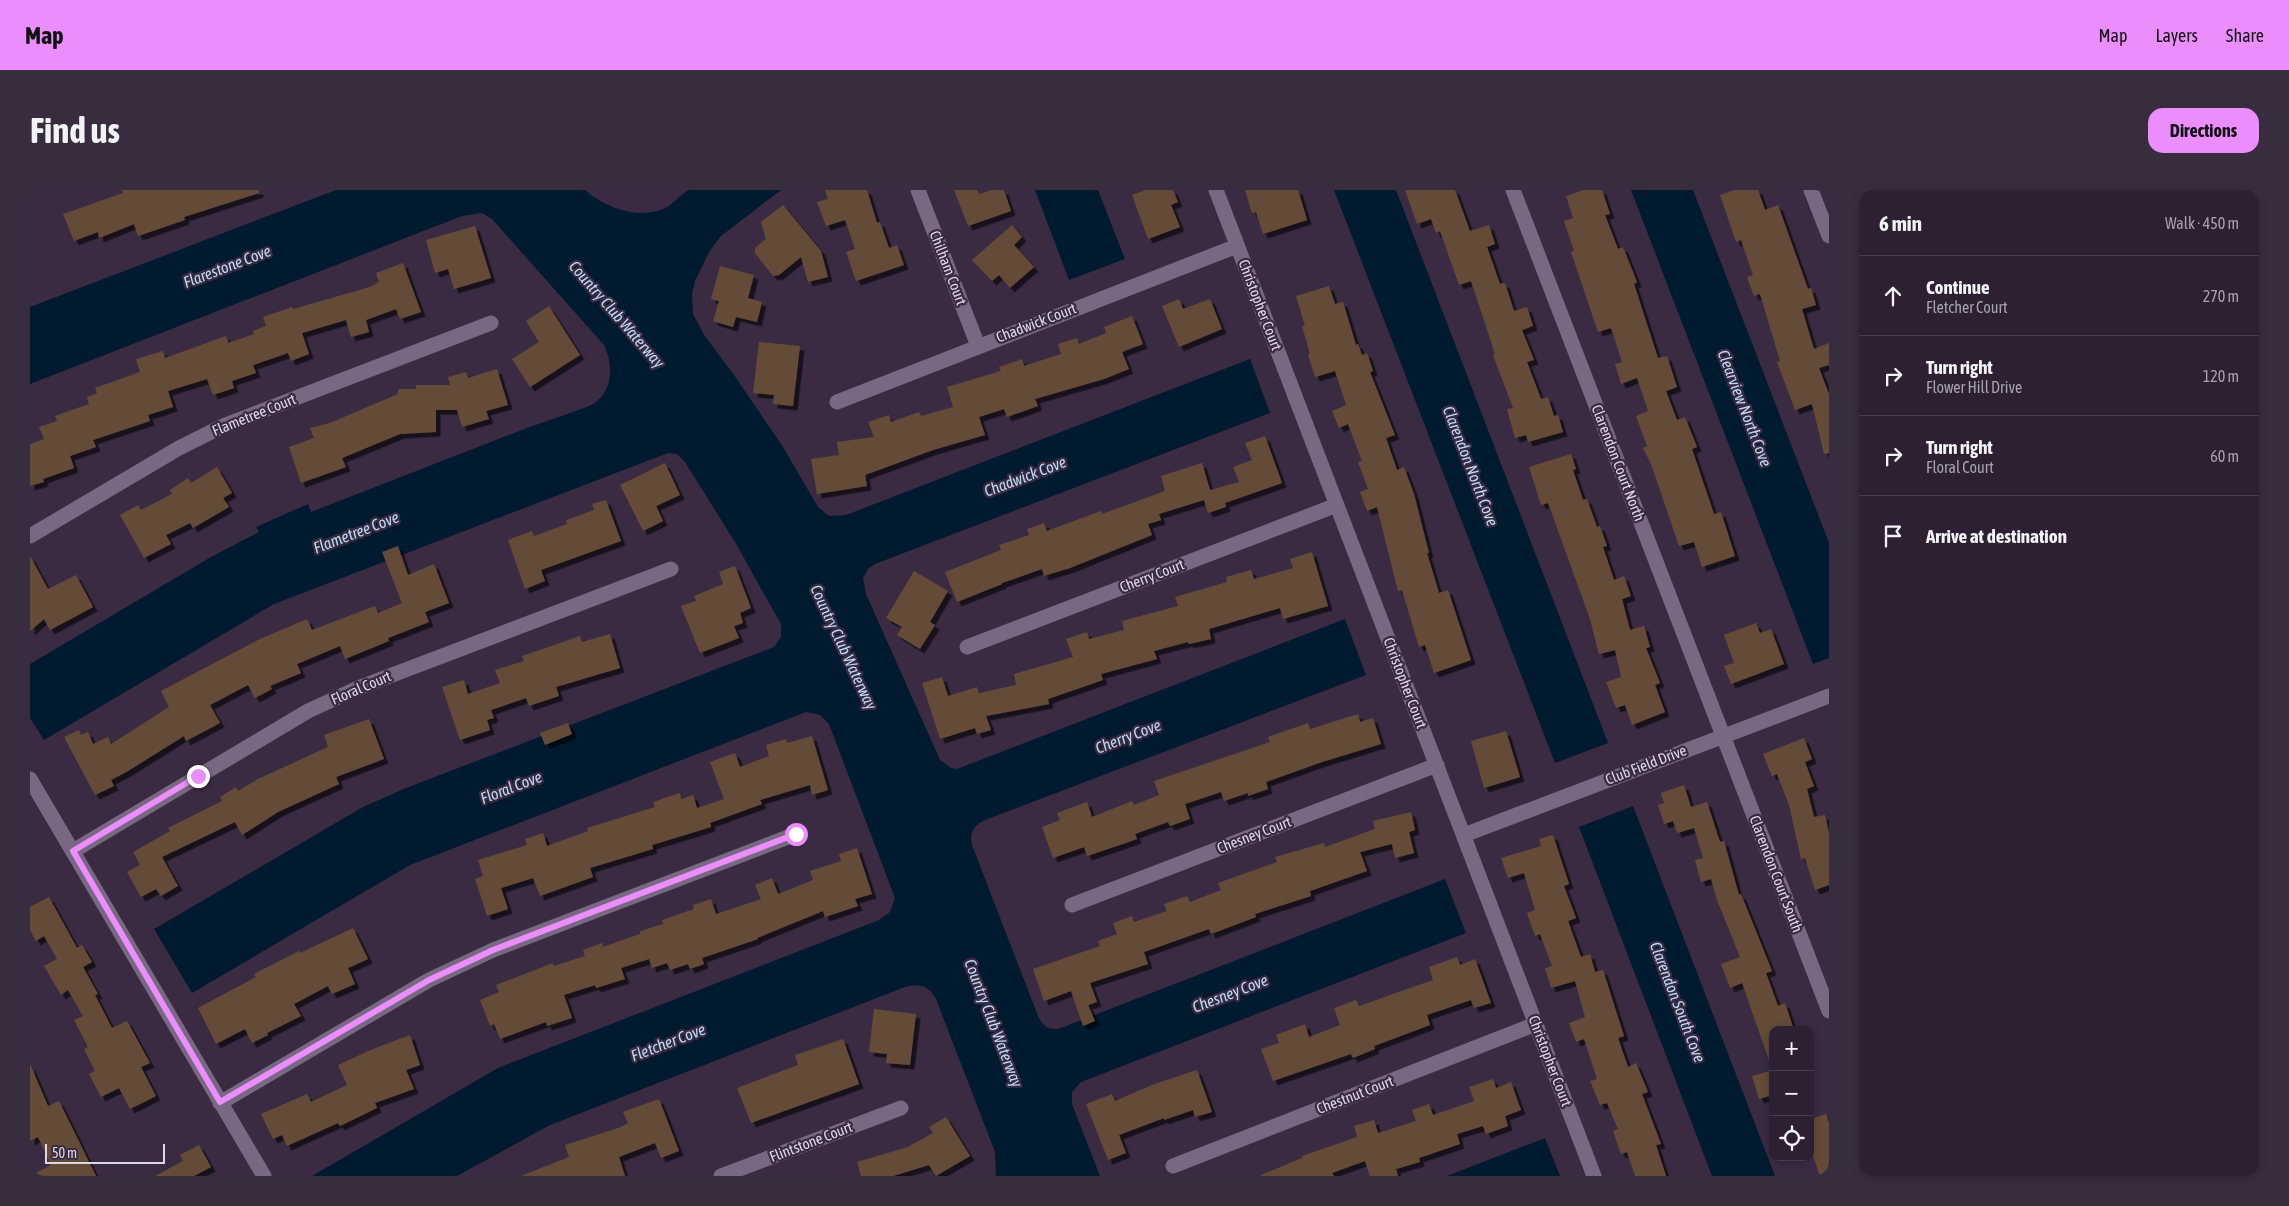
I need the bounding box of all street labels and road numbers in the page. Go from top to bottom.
street label: Chilham Court [927,228,970,307]
street label: Christopher Court [1235,257,1286,353]
street label: Chadwick Court [993,299,1078,346]
street label: Flametree Court [210,390,298,439]
street label: Clarendon Court North [1588,402,1648,523]
street label: Cherry Court [1117,555,1186,596]
street label: Christopher Court [1380,635,1431,731]
street label: Floral Court [328,667,393,708]
street label: Club Field Drive [1603,741,1689,788]
street label: Chesney Court [1214,813,1293,856]
street label: Clarendon Court South [1746,813,1807,935]
street label: Christopher Court [1525,1013,1576,1109]
street label: Chestnut Court [1314,1072,1396,1117]
street label: Flintstone Court [767,1118,855,1165]

